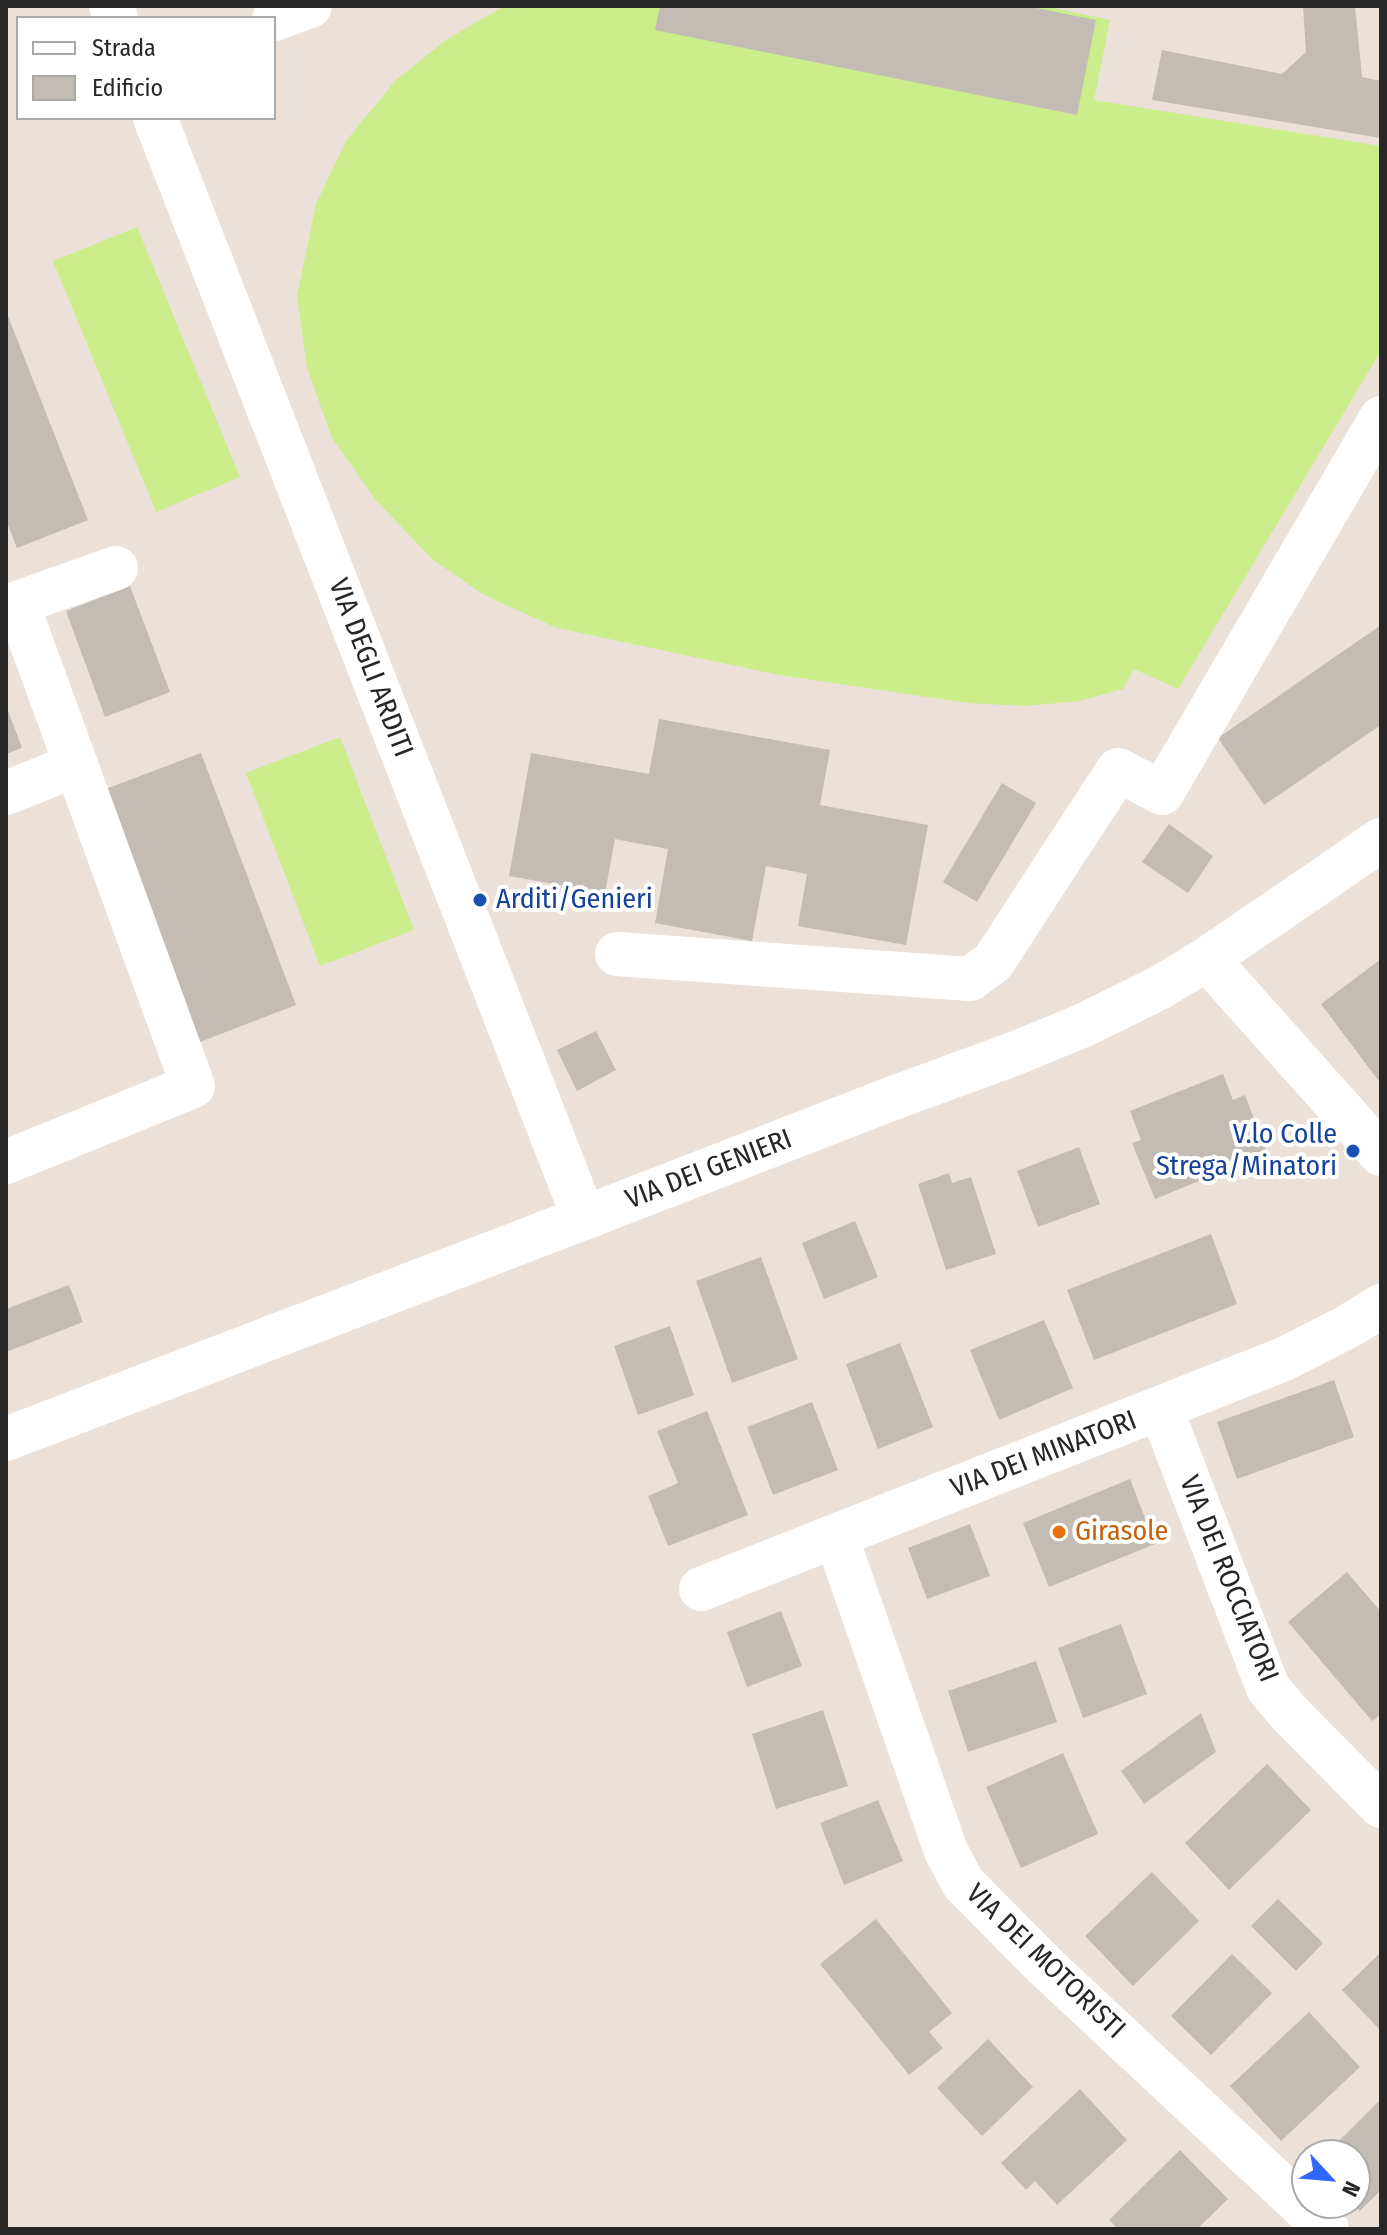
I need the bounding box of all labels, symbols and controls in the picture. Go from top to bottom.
legend [16,16,276,120]
text: Strada [92,34,156,62]
text: Edificio [92,74,163,102]
street label: VIA DEGLI ARDITI [321,574,419,762]
place label: Arditi/Genieri [496,883,653,917]
marker: Arditi/Genieri [471,891,489,909]
place label: V.lo Colle Strega/Minatori [1156,1118,1337,1184]
street label: VIA DEI GENIERI [621,1123,797,1217]
marker: V.lo Colle Strega/Minatori [1344,1142,1362,1160]
street label: VIA DEI MINATORI [947,1404,1141,1506]
street label: VIA DEI ROCCIATORI [1171,1471,1285,1687]
place label: Girasole [1075,1515,1168,1549]
marker: Girasole [1050,1523,1068,1541]
street label: VIA DEI MOTORISTI [958,1878,1132,2046]
north arrow [1291,2139,1371,2219]
text: N [1336,2177,1366,2201]

